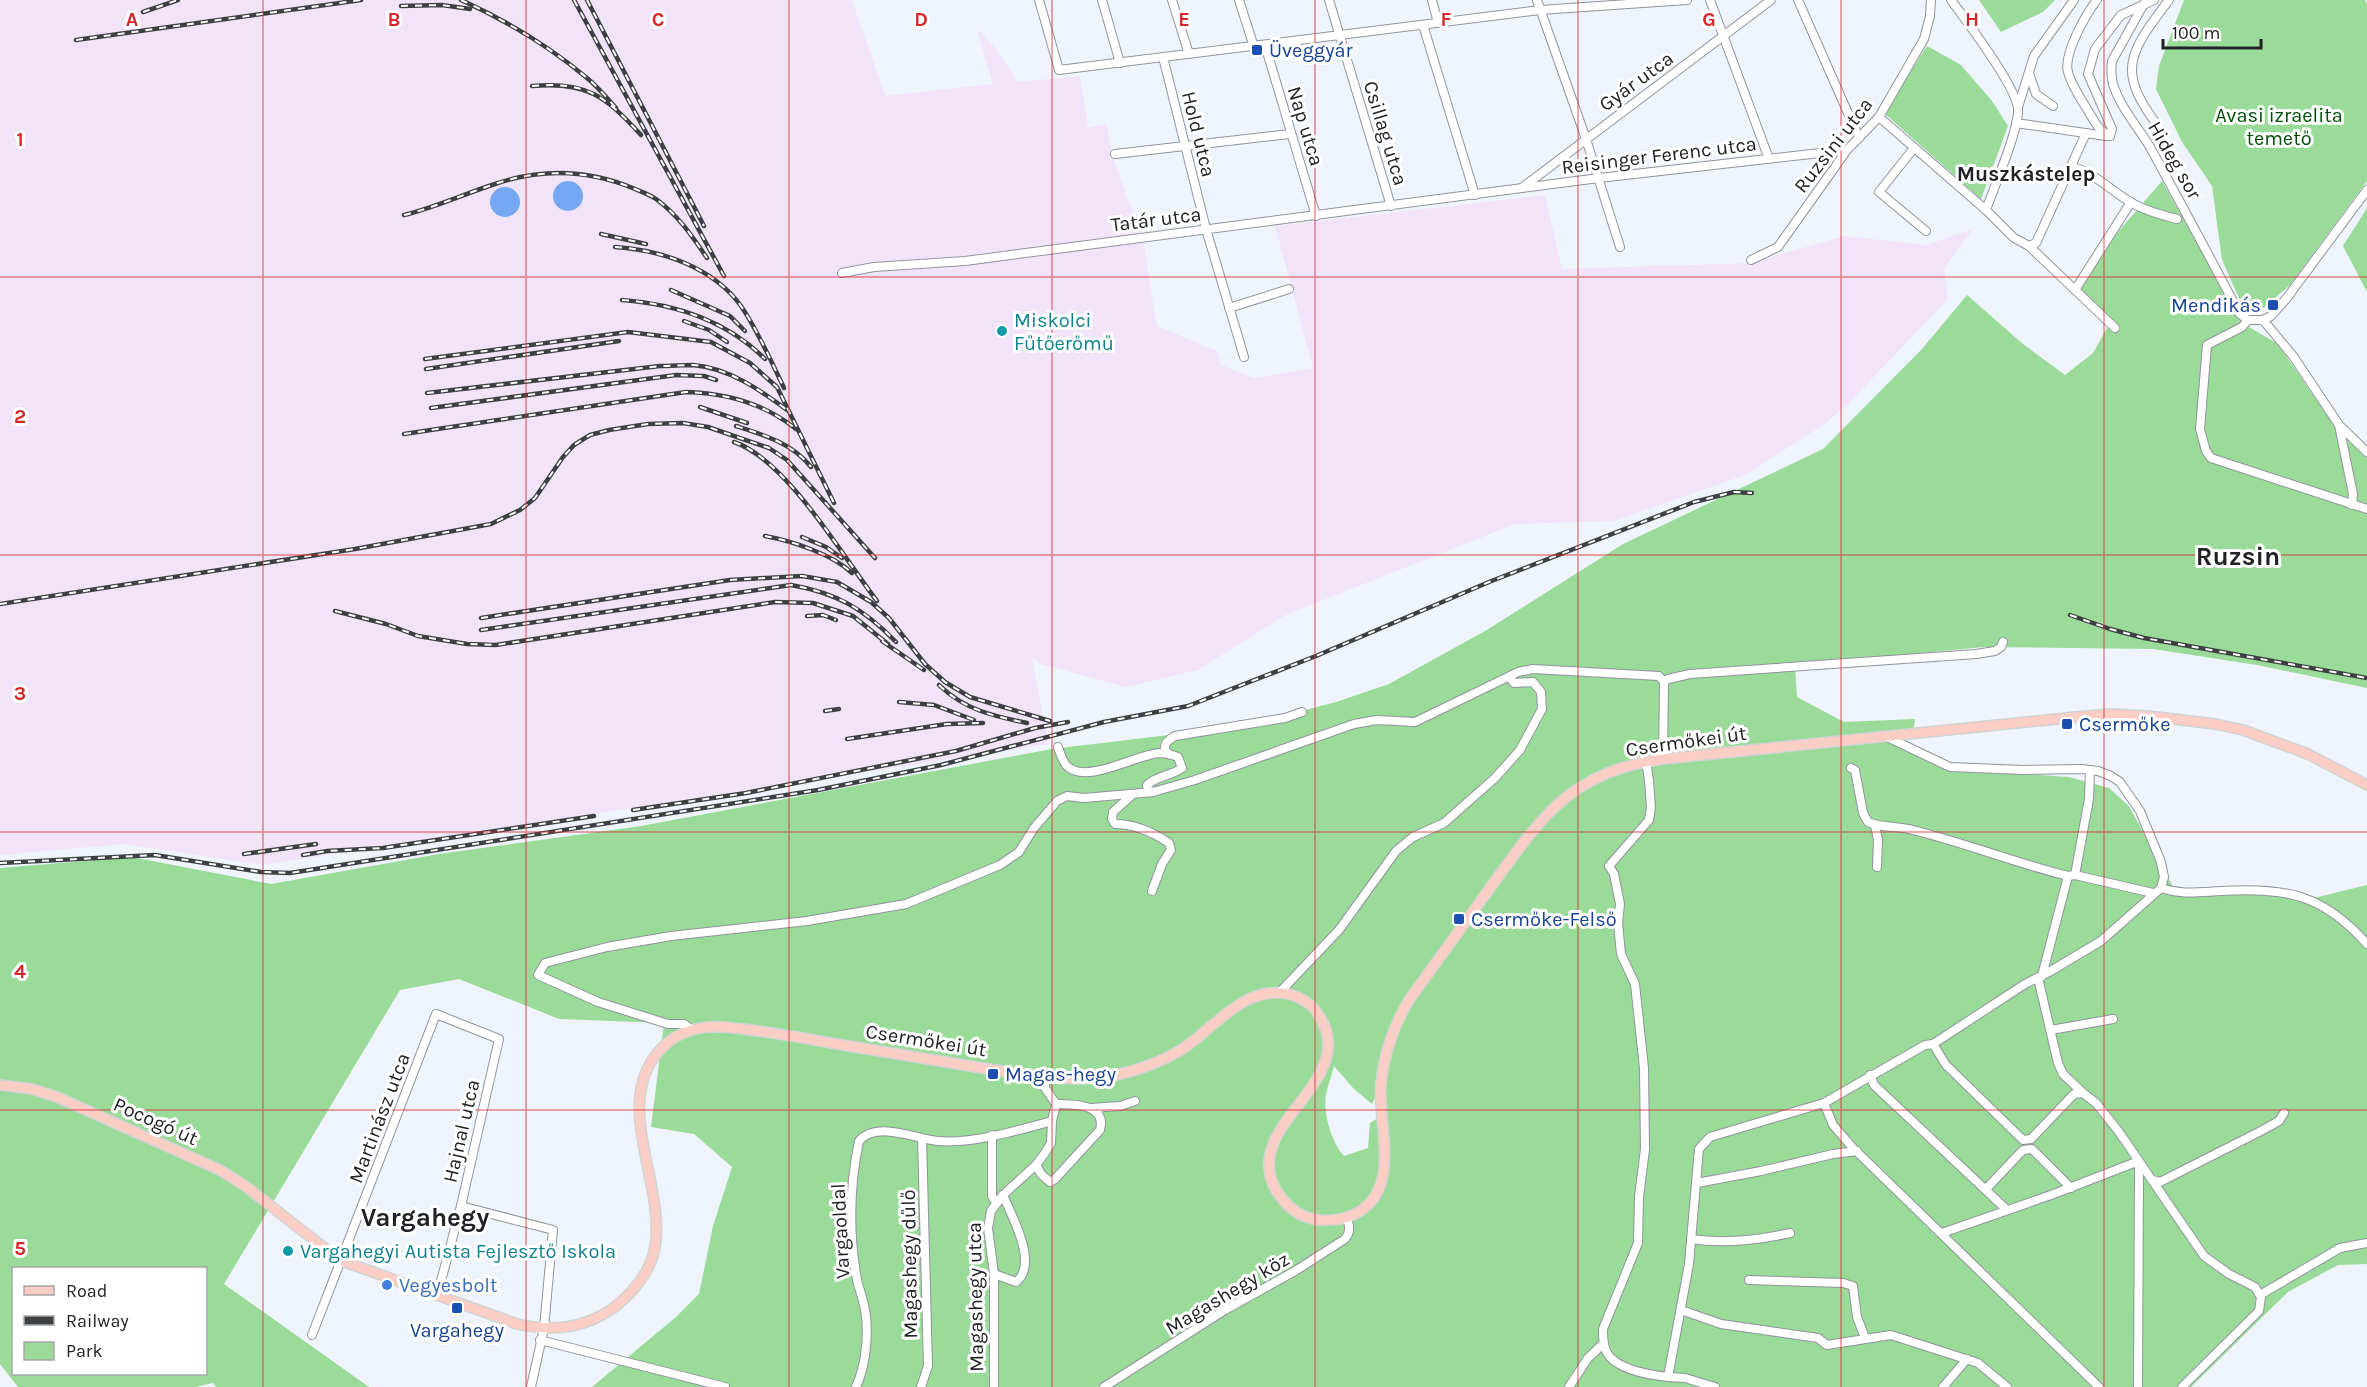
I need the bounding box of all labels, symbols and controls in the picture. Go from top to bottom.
text: A [126,8,139,31]
text: B [388,8,400,31]
text: C [652,8,664,31]
text: D [914,8,928,31]
text: E [1178,8,1190,31]
text: F [1441,8,1452,31]
text: G [1702,8,1716,31]
text: H [1965,8,1979,31]
scale bar [2163,12,2260,50]
text: 100 m [2172,22,2220,44]
place label: Üveggyár [1269,39,1354,62]
marker: Üveggyár [1250,43,1264,57]
street label: Gyár utca [1595,47,1678,116]
street label: Csillag utca [1359,78,1412,188]
street label: Nap utca [1283,84,1329,169]
street label: Hold utca [1177,89,1220,179]
street label: Ruzsini utca [1789,93,1878,197]
park label: Avasi izraelita temető [2215,104,2343,150]
street label: Hideg sor [2143,117,2206,204]
text: 1 [16,128,24,151]
street label: Reisinger Ferenc utca [1560,132,1758,179]
district label: Muszkástelep [1957,162,2095,186]
street label: Tatár utca [1110,203,1202,236]
place label: Mendikás [2171,294,2261,317]
marker: Mendikás [2266,298,2280,312]
place label: Miskolci Fűtőerőmű [1014,309,1114,355]
marker: Miskolci Fűtőerőmű [995,324,1009,338]
text: 2 [14,405,26,428]
district label: Ruzsin [2196,541,2280,572]
text: 3 [14,682,26,705]
place label: Csermőke [2079,713,2170,736]
marker: Csermőke [2060,717,2074,731]
street label: Csermőkei út [1624,722,1748,761]
place label: Csermőke-Felső [1471,908,1617,931]
marker: Csermőke-Felső [1452,912,1466,926]
text: 4 [14,960,26,983]
street label: Csermőkei út [864,1020,988,1061]
street label: Martinász utca [344,1050,415,1186]
place label: Magas-hegy [1005,1063,1116,1086]
marker: Magas-hegy [986,1067,1000,1081]
street label: Hajnal utca [438,1077,485,1185]
street label: Pocogó út [110,1093,202,1150]
street label: Vargaoldal [827,1183,854,1279]
street label: Magashegy dűlő [897,1189,922,1339]
district label: Vargahegy [361,1202,489,1233]
street label: Magashegy utca [963,1222,988,1372]
text: 5 [14,1237,26,1260]
place label: Vargahegyi Autista Fejlesztő Iskola [300,1240,616,1263]
marker: Vargahegyi Autista Fejlesztő Iskola [281,1244,295,1258]
street label: Magashegy köz [1161,1247,1293,1339]
legend [12,1267,207,1375]
place label: Vegyesbolt [399,1274,498,1297]
marker: Vegyesbolt [380,1278,394,1292]
text: Road [66,1280,107,1302]
marker: Vargahegy [450,1301,464,1315]
text: Railway [66,1310,129,1332]
place label: Vargahegy [410,1319,504,1342]
text: Park [66,1340,103,1362]

